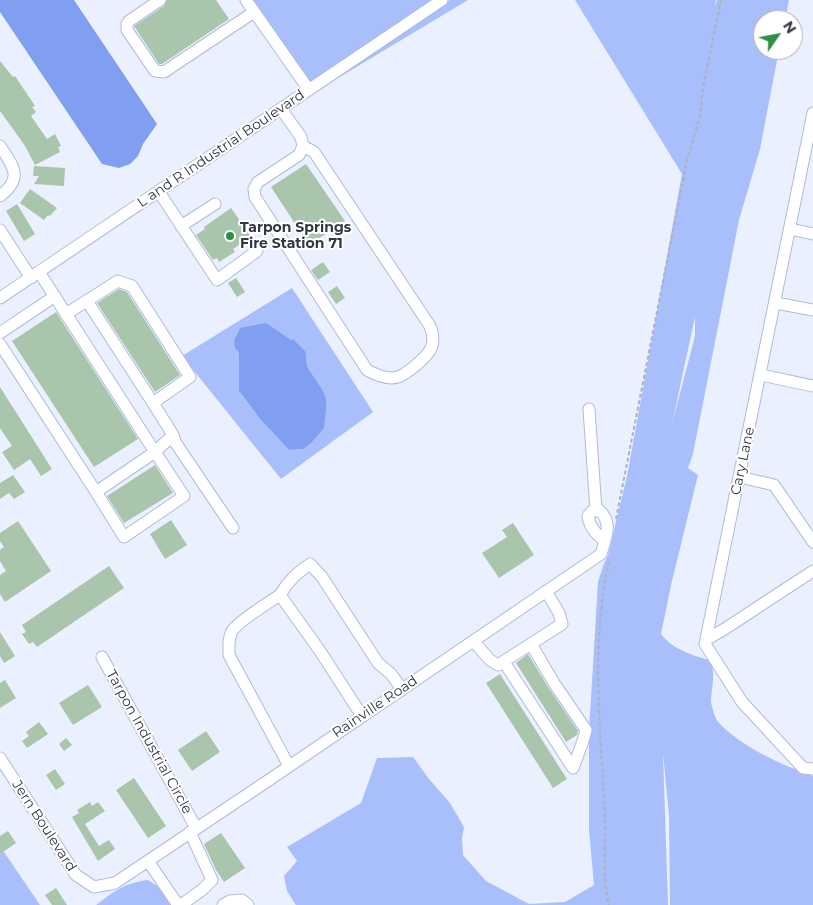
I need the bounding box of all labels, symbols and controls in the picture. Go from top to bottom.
north arrow [753,10,803,60]
text: N [779,18,800,37]
street label: L and R Industrial Boulevard [134,87,308,211]
place label: Tarpon Springs Fire Station 71 [240,220,351,252]
marker: Tarpon Springs Fire Station 71 [224,230,236,242]
street label: Cary Lane [728,425,758,497]
street label: Tarpon Industrial Circle [102,667,196,817]
street label: Rainville Road [329,672,421,742]
street label: Jern Boulevard [8,777,80,875]

